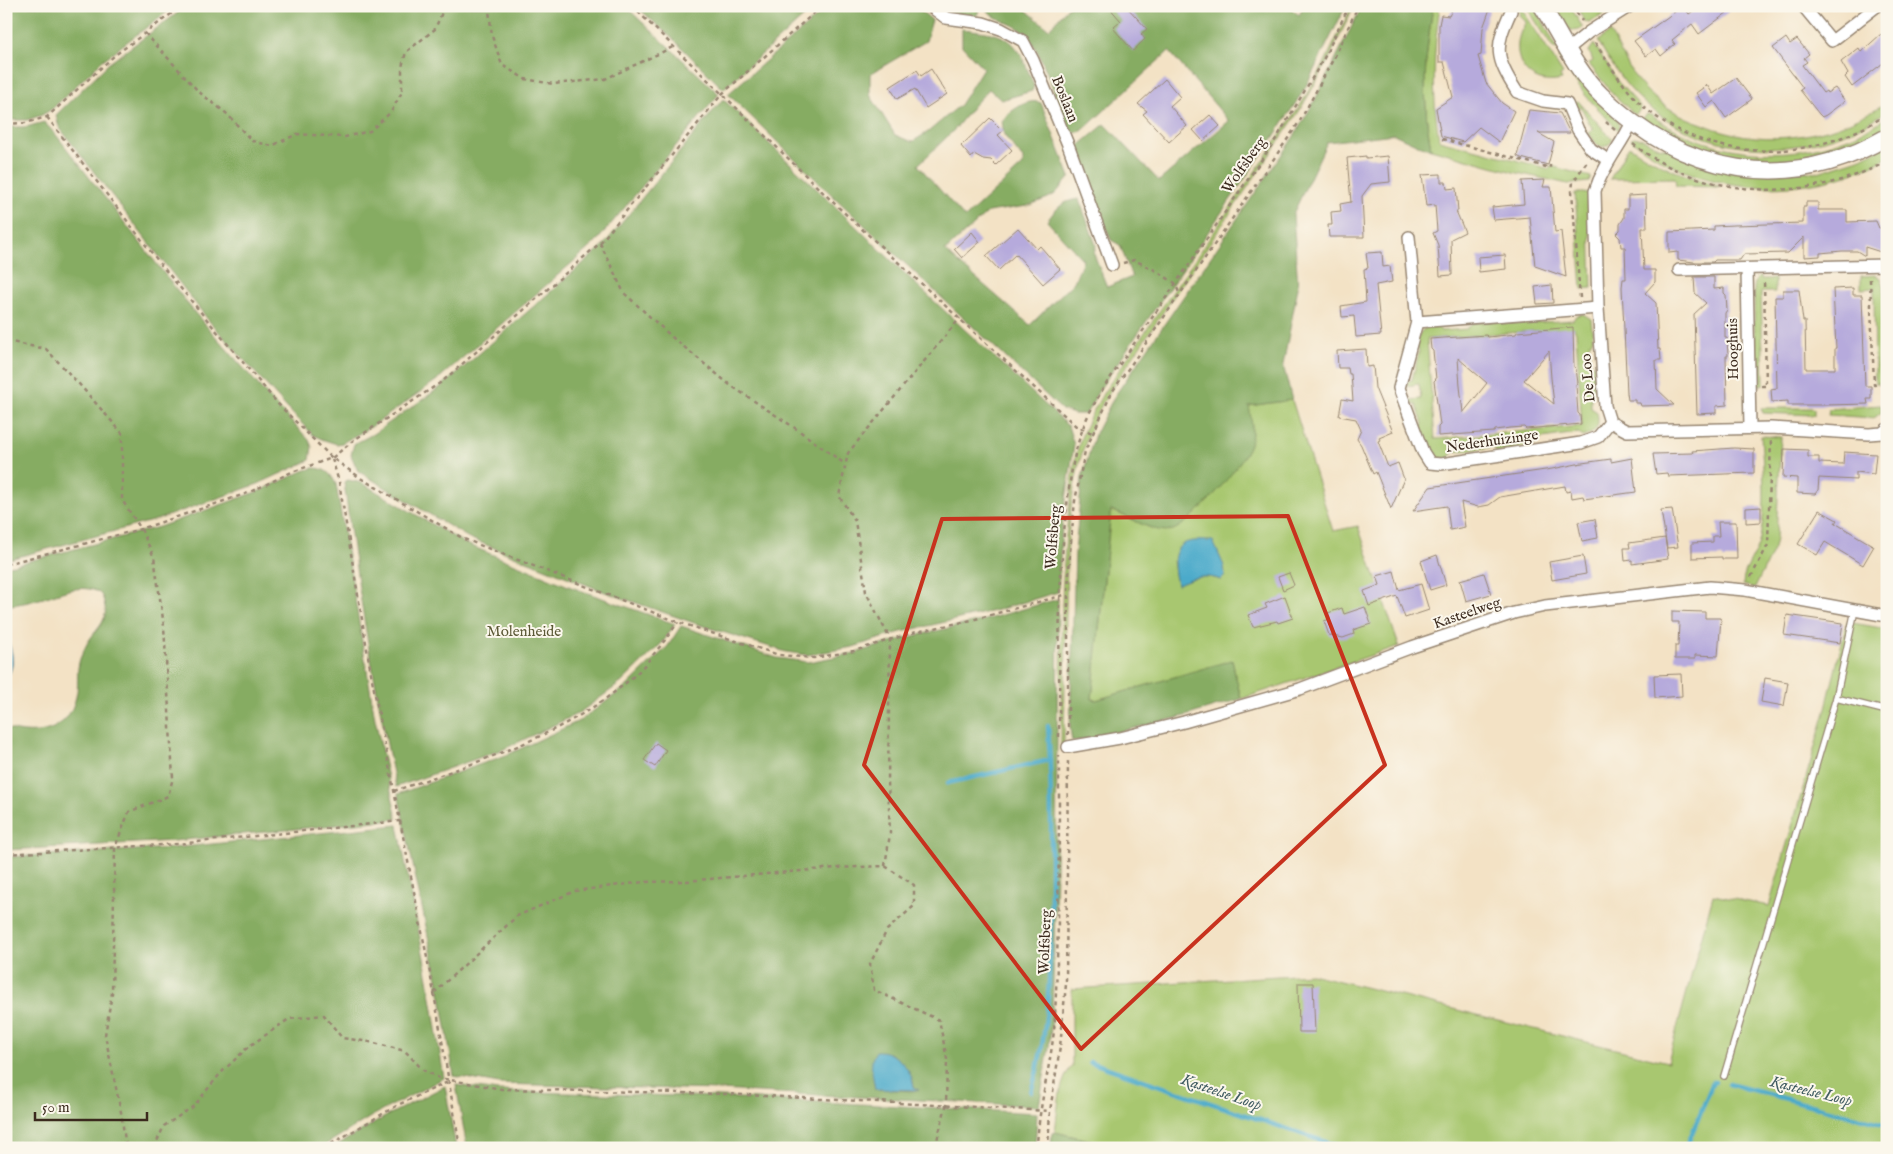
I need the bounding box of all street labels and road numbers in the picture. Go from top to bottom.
street label: Boslaan [1047,73,1083,125]
street label: Wolfsberg [1218,132,1271,197]
street label: Hooghuis [1723,318,1743,380]
street label: De Loo [1576,353,1600,403]
street label: Nederhuizinge [1444,425,1540,457]
street label: Wolfsberg [1041,503,1065,570]
street label: Kasteelweg [1431,592,1504,633]
street label: Wolfsberg [1034,908,1056,975]

